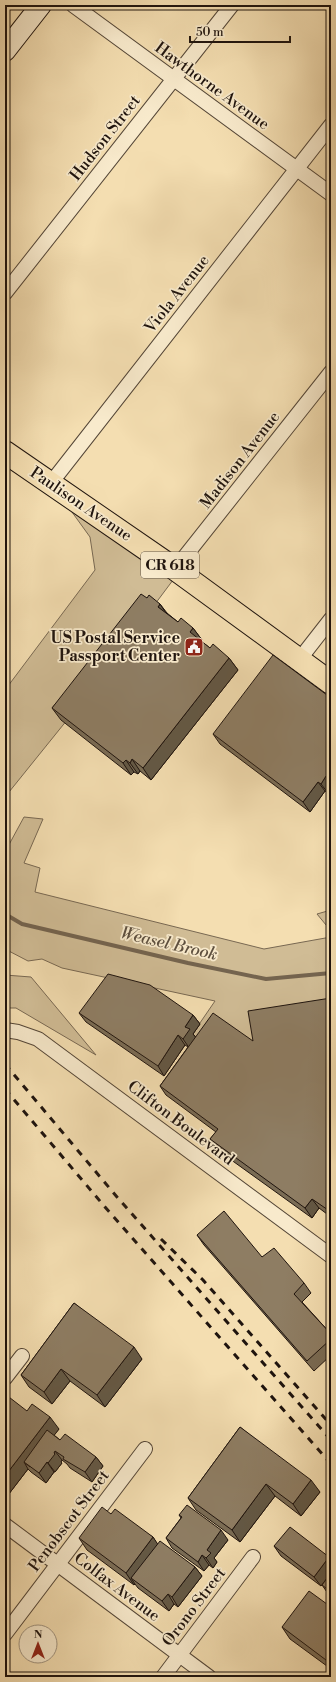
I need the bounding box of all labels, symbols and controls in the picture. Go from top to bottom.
scale bar [190,18,290,44]
text: 50 m [196,25,224,40]
street label: Hawthorne Avenue [151,38,273,134]
street label: Hudson Street [65,91,145,185]
street label: Viola Avenue [140,251,214,338]
street label: Madison Avenue [196,407,284,513]
street label: Paulison Avenue [26,462,136,546]
road number: CR 618 [141,552,199,578]
place label: US Postal Service Passport Center [50,628,180,666]
public building icon: US Postal Service Passport Center [183,636,205,658]
water label: Weasel Brook [118,922,220,966]
street label: Clifton Boulevard [124,1076,238,1170]
street label: Penobscot Street [24,1466,114,1576]
street label: Colfax Avenue [70,1548,164,1626]
street label: Orono Street [158,1563,230,1650]
north arrow [18,1624,58,1664]
text: N [34,1628,43,1642]

